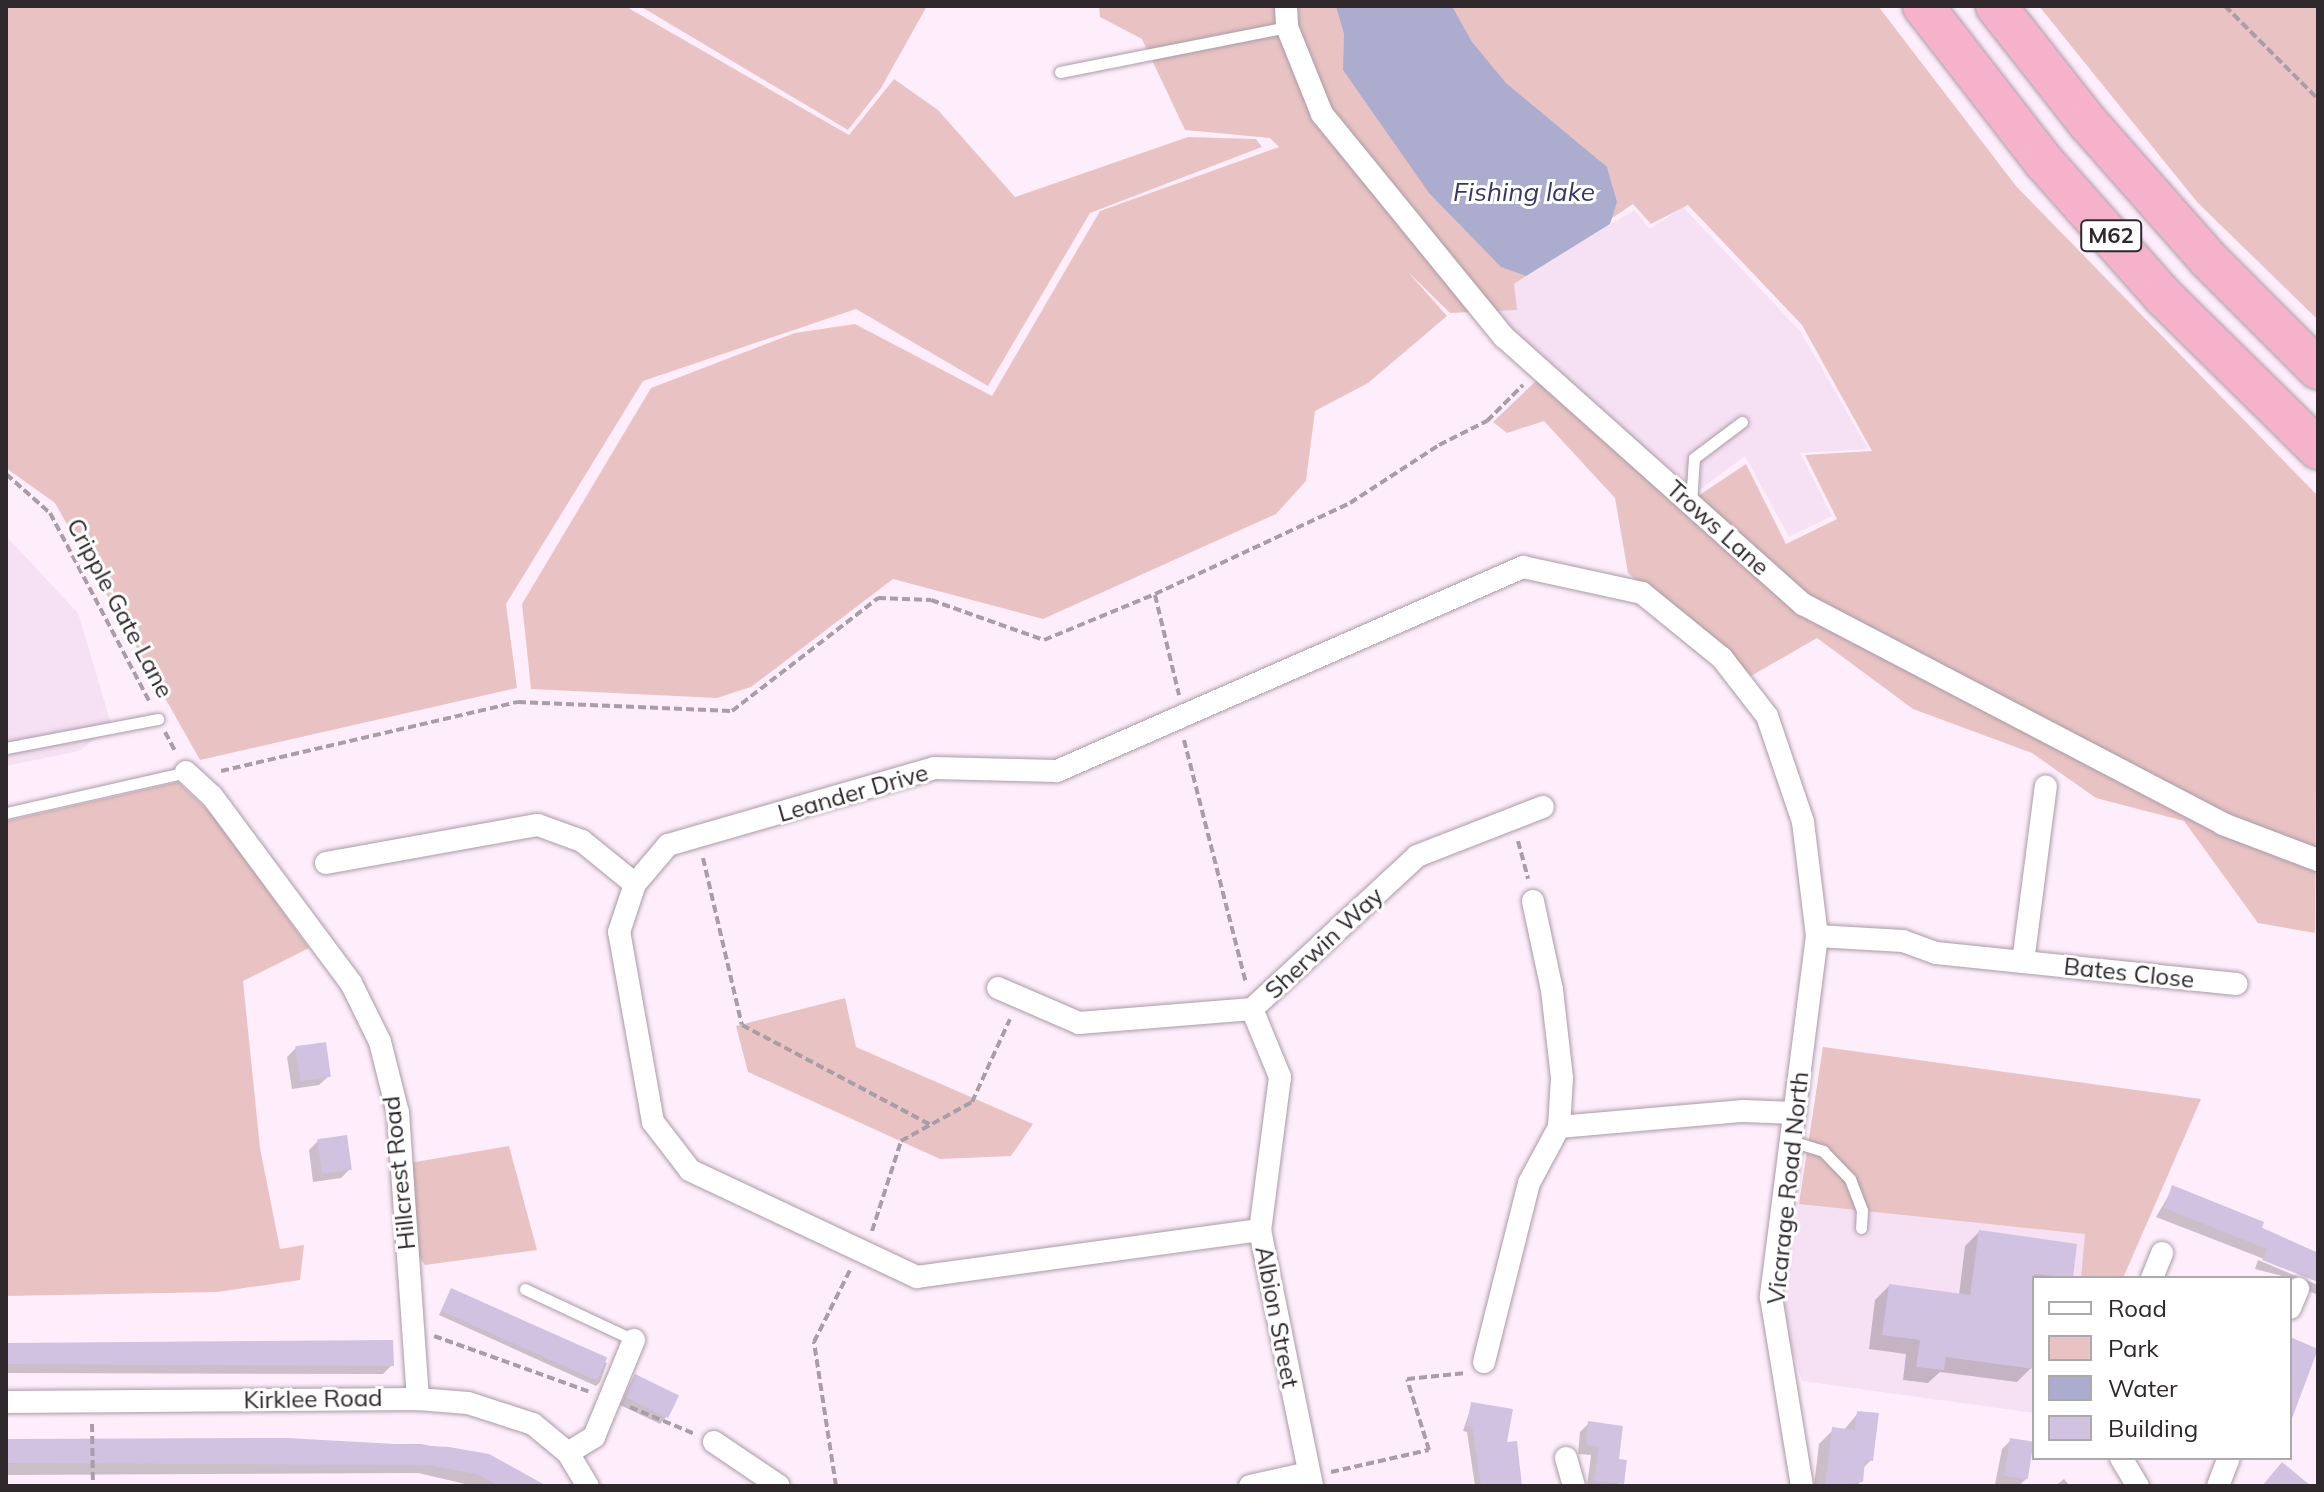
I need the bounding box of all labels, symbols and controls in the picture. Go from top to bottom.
water label: Fishing lake [1453,176,1595,208]
road number: M62 [2079,218,2143,254]
street label: Trows Lane [1661,474,1775,582]
street label: Cripple Gate Lane [61,513,179,703]
street label: Leander Drive [775,758,931,828]
street label: Sherwin Way [1259,881,1389,1005]
street label: Bates Close [2062,952,2196,994]
street label: Vicarage Road North [1761,1070,1815,1306]
street label: Hillcrest Road [377,1095,421,1251]
street label: Albion Street [1249,1244,1305,1390]
legend [2032,1276,2292,1460]
text: Road [2108,1293,2167,1323]
text: Park [2108,1333,2159,1363]
text: Water [2108,1373,2178,1403]
street label: Kirklee Road [243,1383,383,1415]
text: Building [2108,1413,2198,1443]

